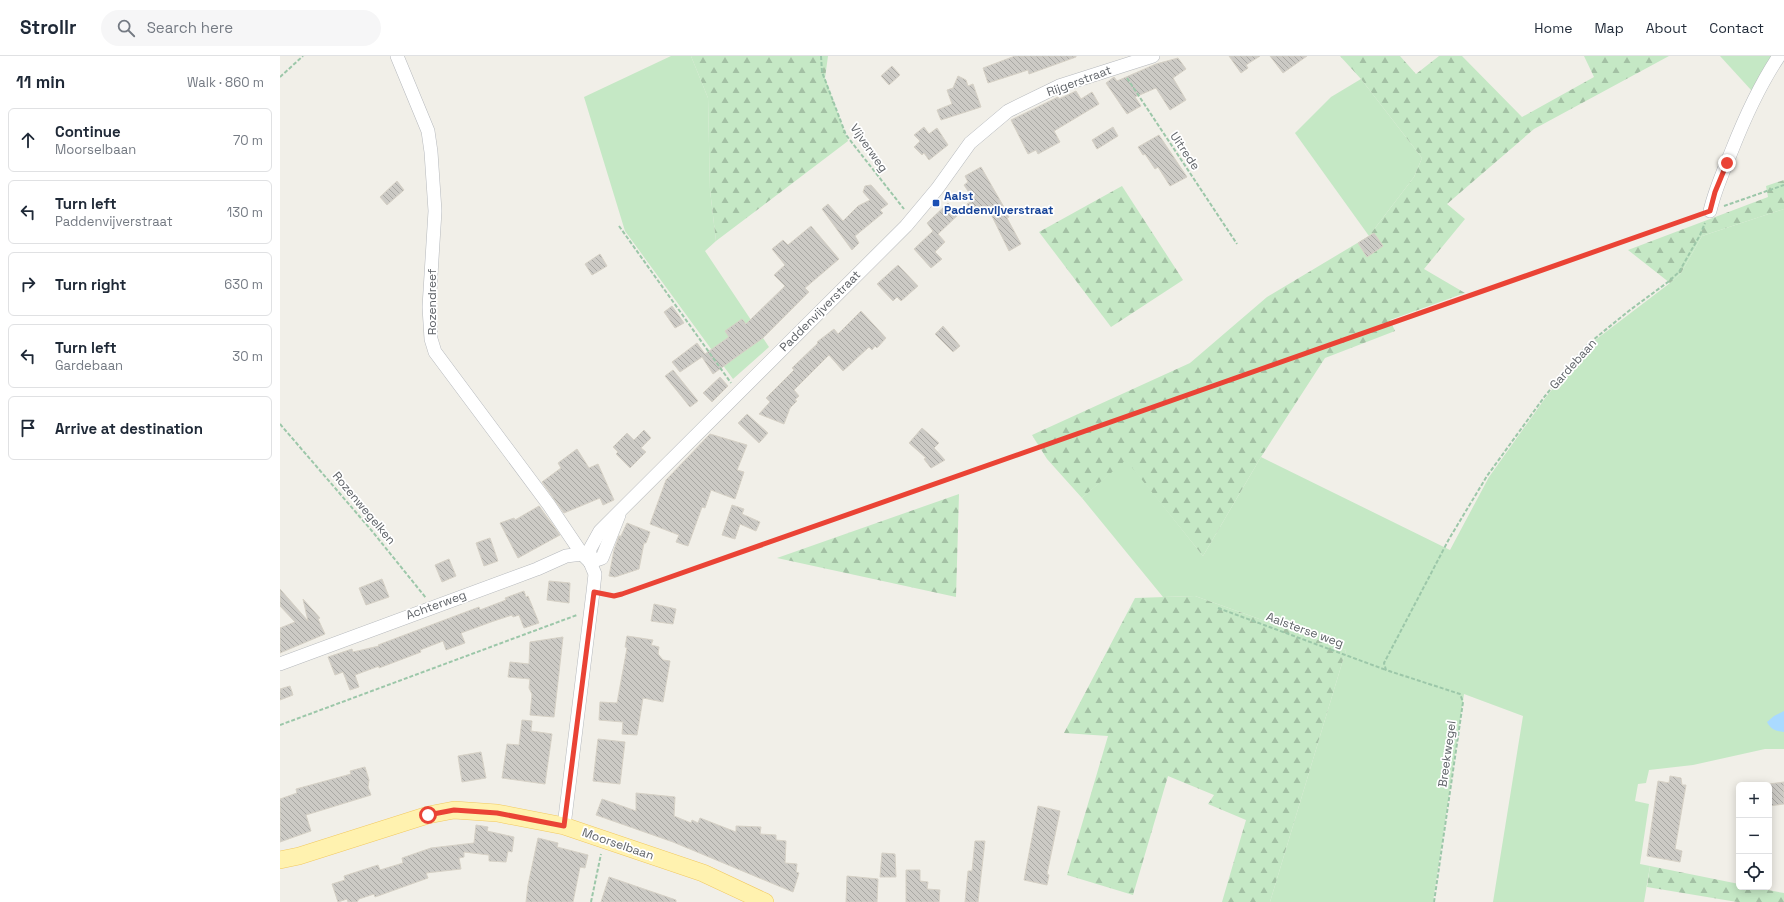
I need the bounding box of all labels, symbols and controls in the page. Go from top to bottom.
search box [101,10,381,46]
text: Strollr [20,15,77,40]
icon: search [115,17,137,39]
text: Search here [147,18,233,37]
text: Home [1534,19,1572,37]
text: Map [1594,19,1624,37]
text: About [1646,19,1687,37]
text: Contact [1709,19,1764,37]
street label: Rijgerstraat [1044,62,1114,100]
text: 11 min [16,71,65,93]
text: Walk · 860 m [187,74,264,91]
street label: Vijverweg [847,121,891,175]
text: Continue [55,122,121,141]
icon: ahead [17,129,39,151]
street label: Uitrede [1166,129,1204,173]
text: 70 m [233,132,263,149]
text: Moorselbaan [55,141,136,158]
route end [1718,154,1736,172]
place label: Aalst Paddenvijverstraat [944,188,1054,218]
text: Turn left [55,194,117,213]
marker: Aalst Paddenvijverstraat [931,198,941,208]
icon: left [17,201,39,223]
text: 130 m [227,204,263,221]
text: Paddenvijverstraat [55,213,173,230]
street label: Paddenvijverstraat [776,267,864,355]
street label: Rozendreef [424,269,440,335]
icon: right [17,273,39,295]
text: Turn right [55,275,126,294]
text: 630 m [224,276,263,293]
street label: Gardebaan [1546,335,1600,393]
text: Turn left [55,338,117,357]
icon: left [17,345,39,367]
text: 30 m [232,348,263,365]
text: Gardebaan [55,357,123,374]
icon: arrive [17,417,39,439]
text: Arrive at destination [55,419,203,438]
street label: Rozenwegelken [329,468,399,548]
street label: Achterweg [404,587,468,623]
street label: Aalsterse weg [1264,609,1346,651]
street label: Breekwegel [1434,720,1460,788]
map controls [1736,782,1772,890]
button: + [1736,782,1772,818]
route start [419,806,437,824]
button: − [1736,818,1772,854]
street label: Moorselbaan [580,824,656,864]
button: locate [1736,854,1772,890]

